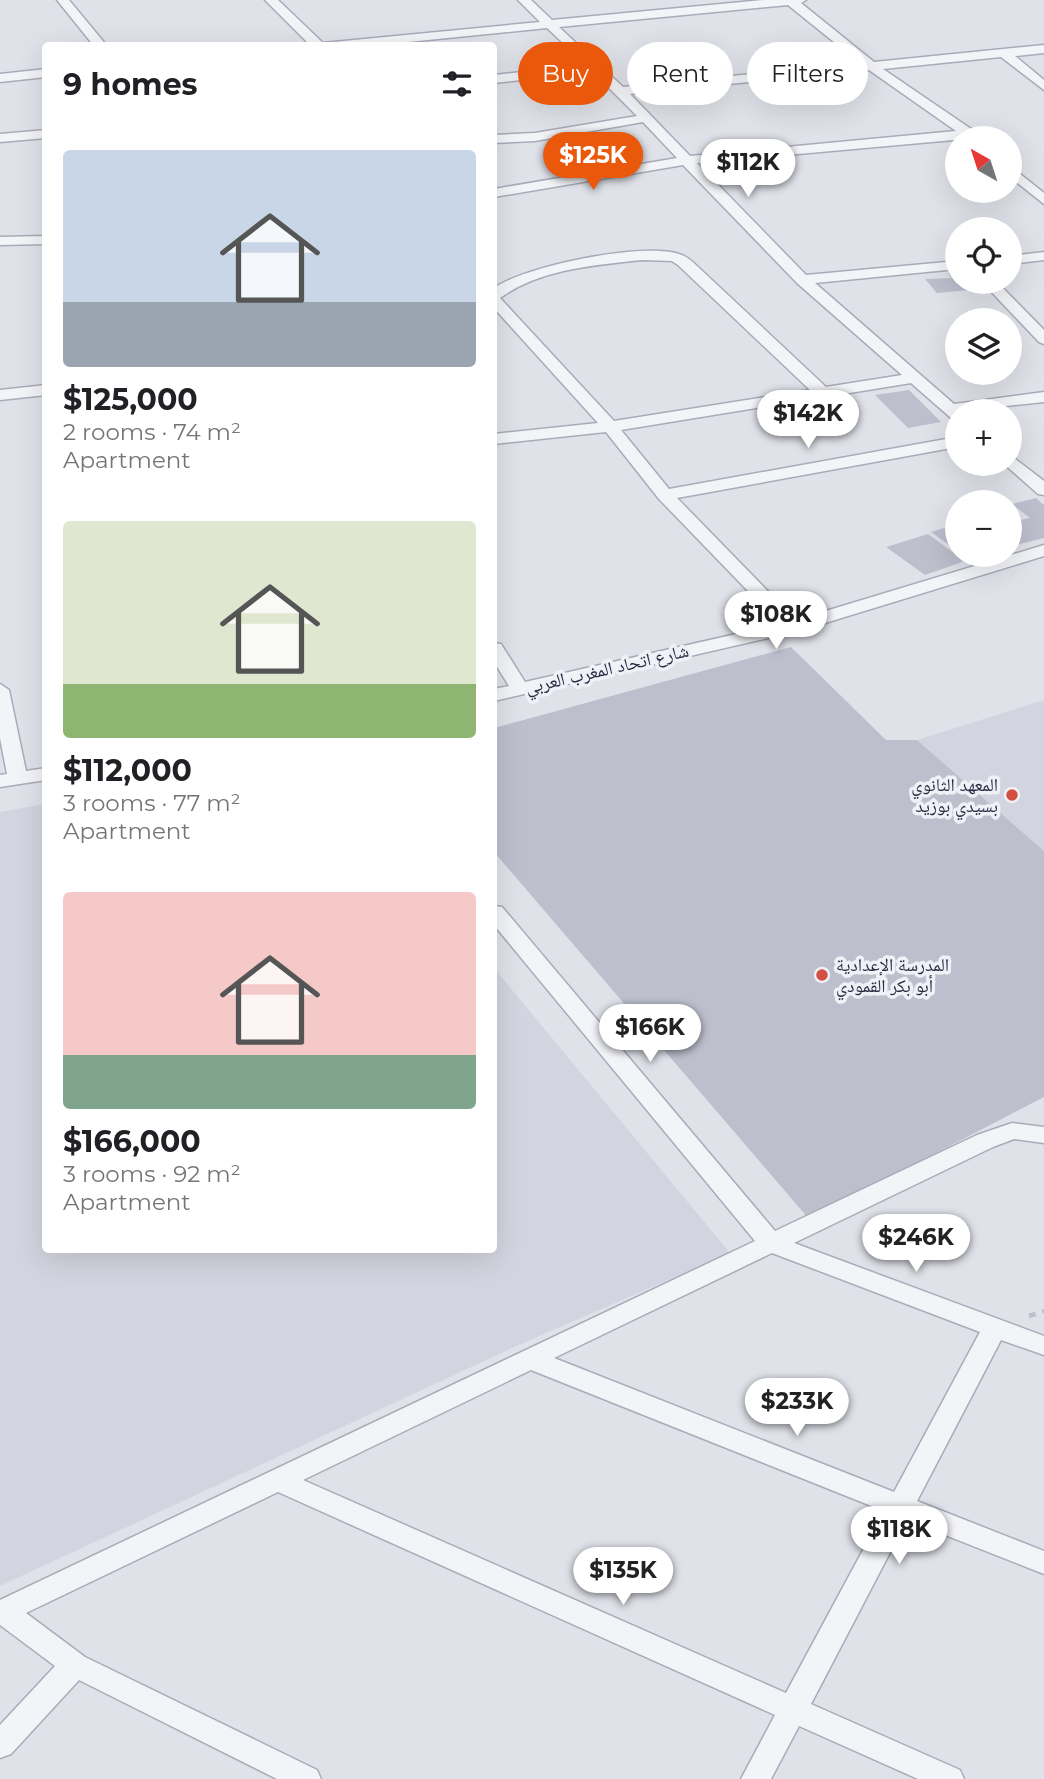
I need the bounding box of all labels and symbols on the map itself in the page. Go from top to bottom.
north arrow [945,126,1022,203]
pin: $125K [544,132,642,192]
pin: $112K [699,140,797,199]
pin: $142K [759,391,857,450]
pin: $108K [727,592,825,651]
street label: شارع اتحاد المغرب العربي [523,639,692,702]
place label: المعهد الثانوي بسيدي بوزيد [911,774,998,821]
marker: المعهد الثانوي بسيدي بوزيد [1004,787,1020,803]
place label: المدرسة الإعدادية أبو بكر القمودي [836,954,949,1001]
marker: المدرسة الإعدادية أبو بكر القمودي [814,967,830,983]
pin: $166K [601,1004,699,1064]
pin: $246K [867,1214,965,1274]
pin: $233K [748,1378,846,1438]
pin: $118K [850,1506,948,1566]
pin: $135K [574,1548,672,1607]

